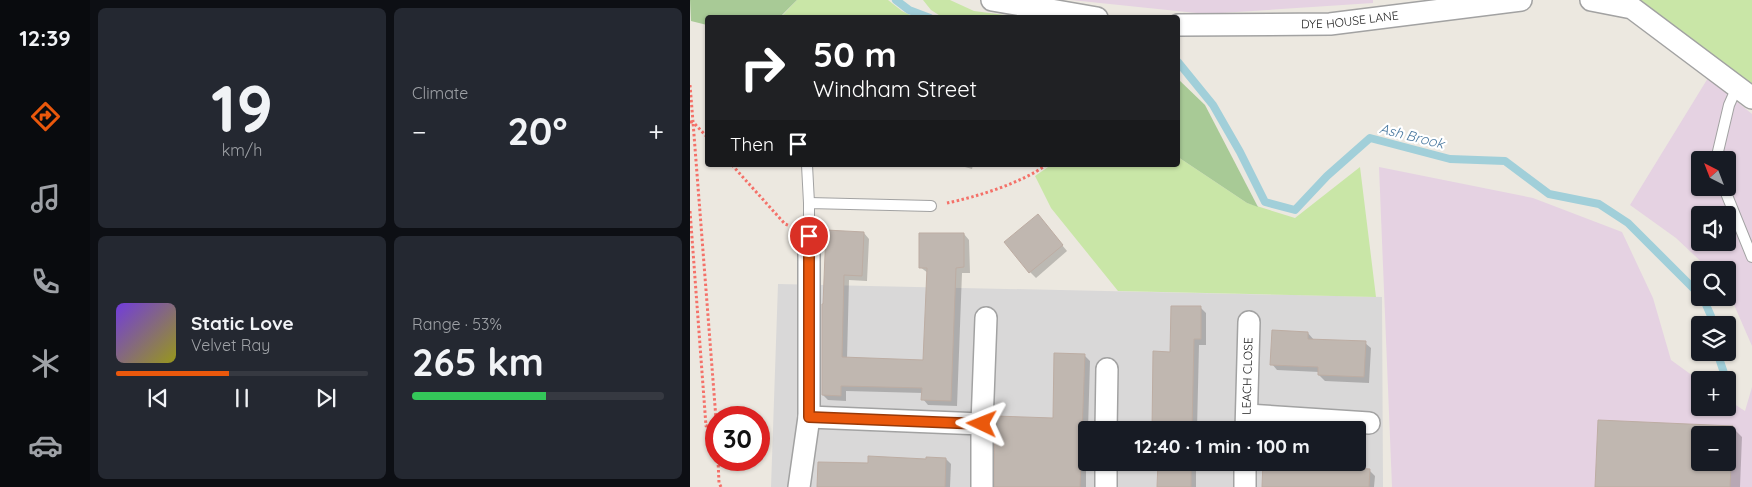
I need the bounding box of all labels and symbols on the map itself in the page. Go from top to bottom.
street label: DYE HOUSE LANE [1301,7,1400,31]
water label: Ash Brook [1378,119,1448,153]
north arrow [1691,151,1736,196]
pin [788,215,830,257]
street label: LEACH CLOSE [1238,337,1256,415]
position arrow [955,397,1007,449]
speed limit sign: 30 [705,406,770,471]

